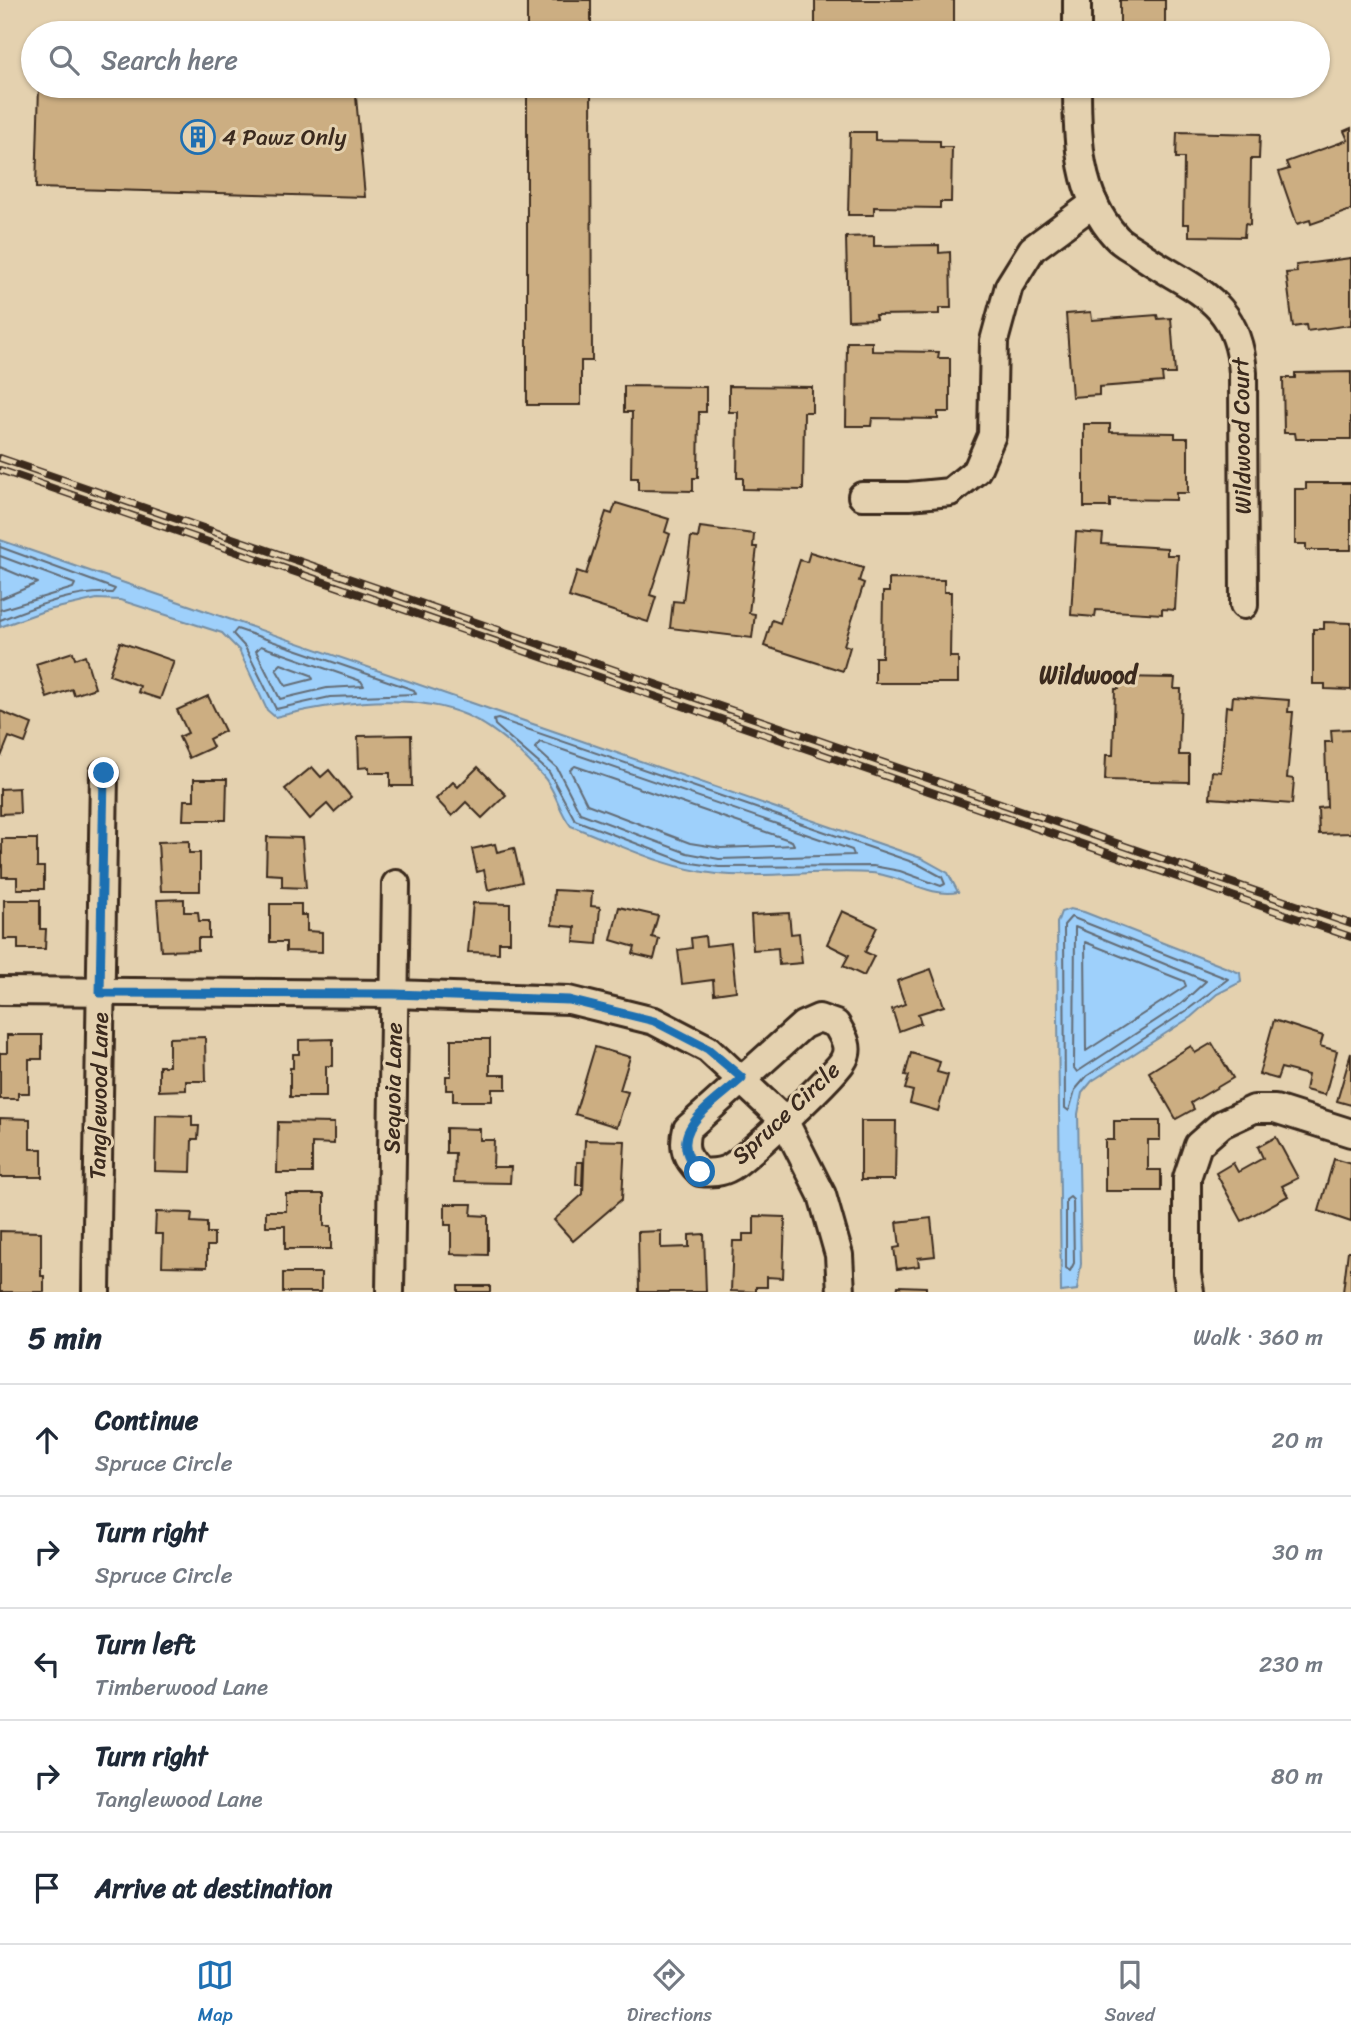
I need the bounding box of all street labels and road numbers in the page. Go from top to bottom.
street label: Wildwood Court [1220,355,1264,515]
street label: Tanglewood Lane [77,1012,121,1180]
street label: Sequoia Lane [371,1022,415,1154]
street label: Spruce Circle [722,1051,850,1175]

